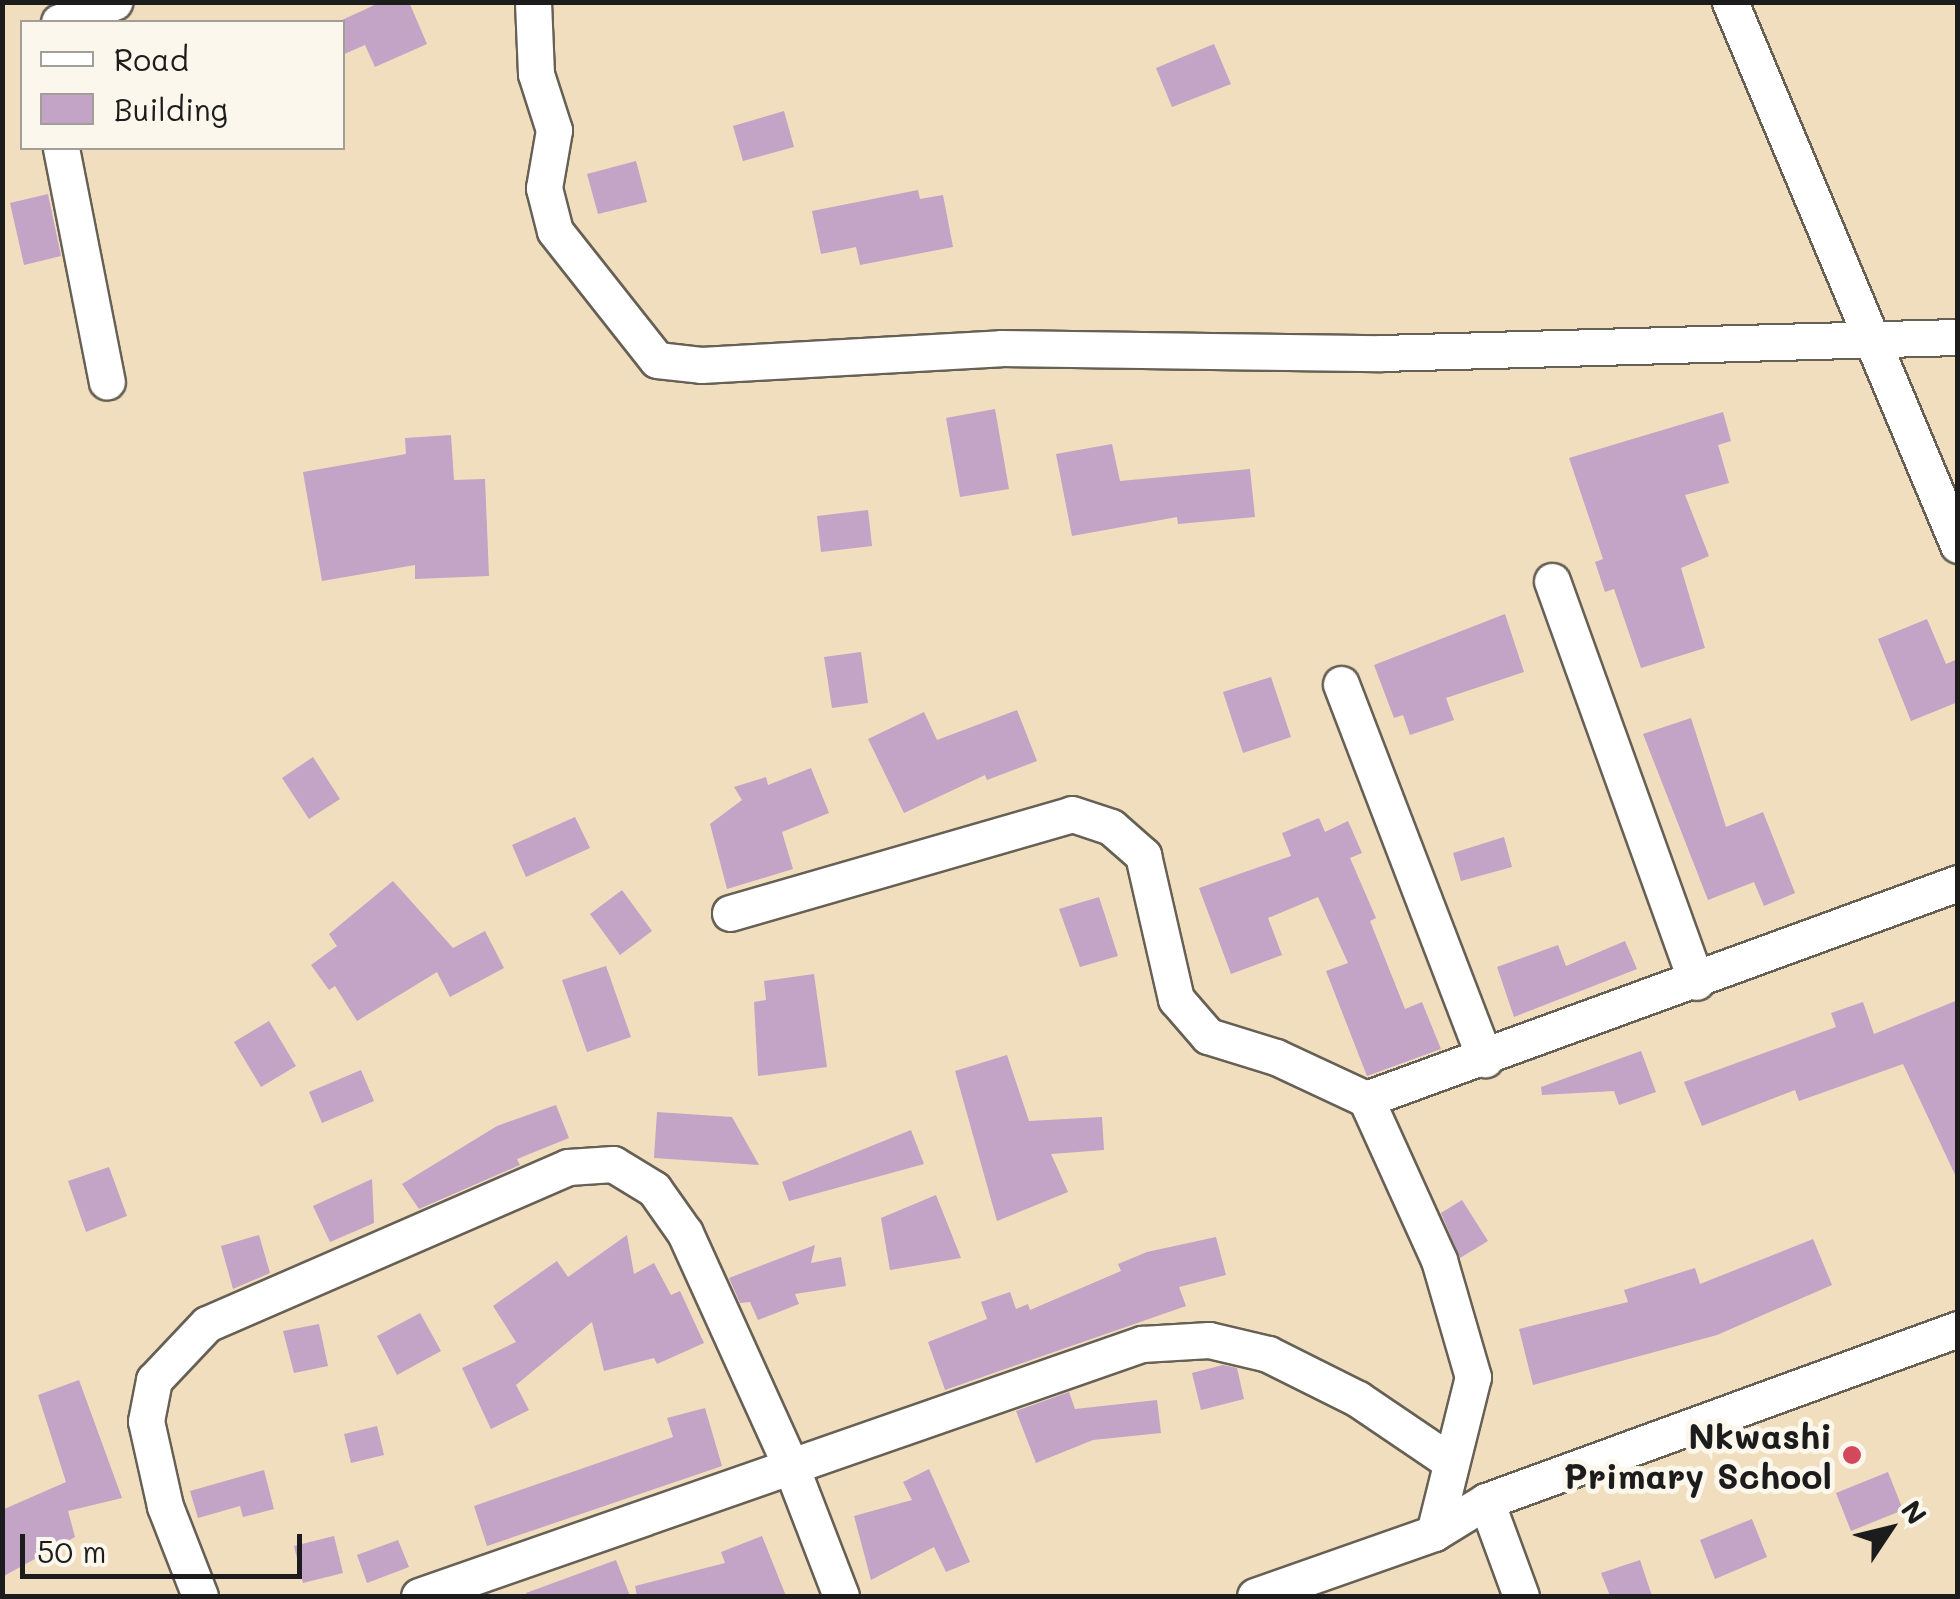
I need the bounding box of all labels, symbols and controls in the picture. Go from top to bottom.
legend [20,20,345,150]
text: Road [114,39,189,79]
text: Building [114,89,228,129]
place label: Nkwashi Primary School [1564,1414,1832,1496]
marker: Nkwashi Primary School [1841,1444,1863,1466]
north arrow [1840,1479,1940,1579]
text: N [1894,1493,1935,1531]
scale bar [25,1514,308,1576]
text: 50 m [37,1531,107,1571]

